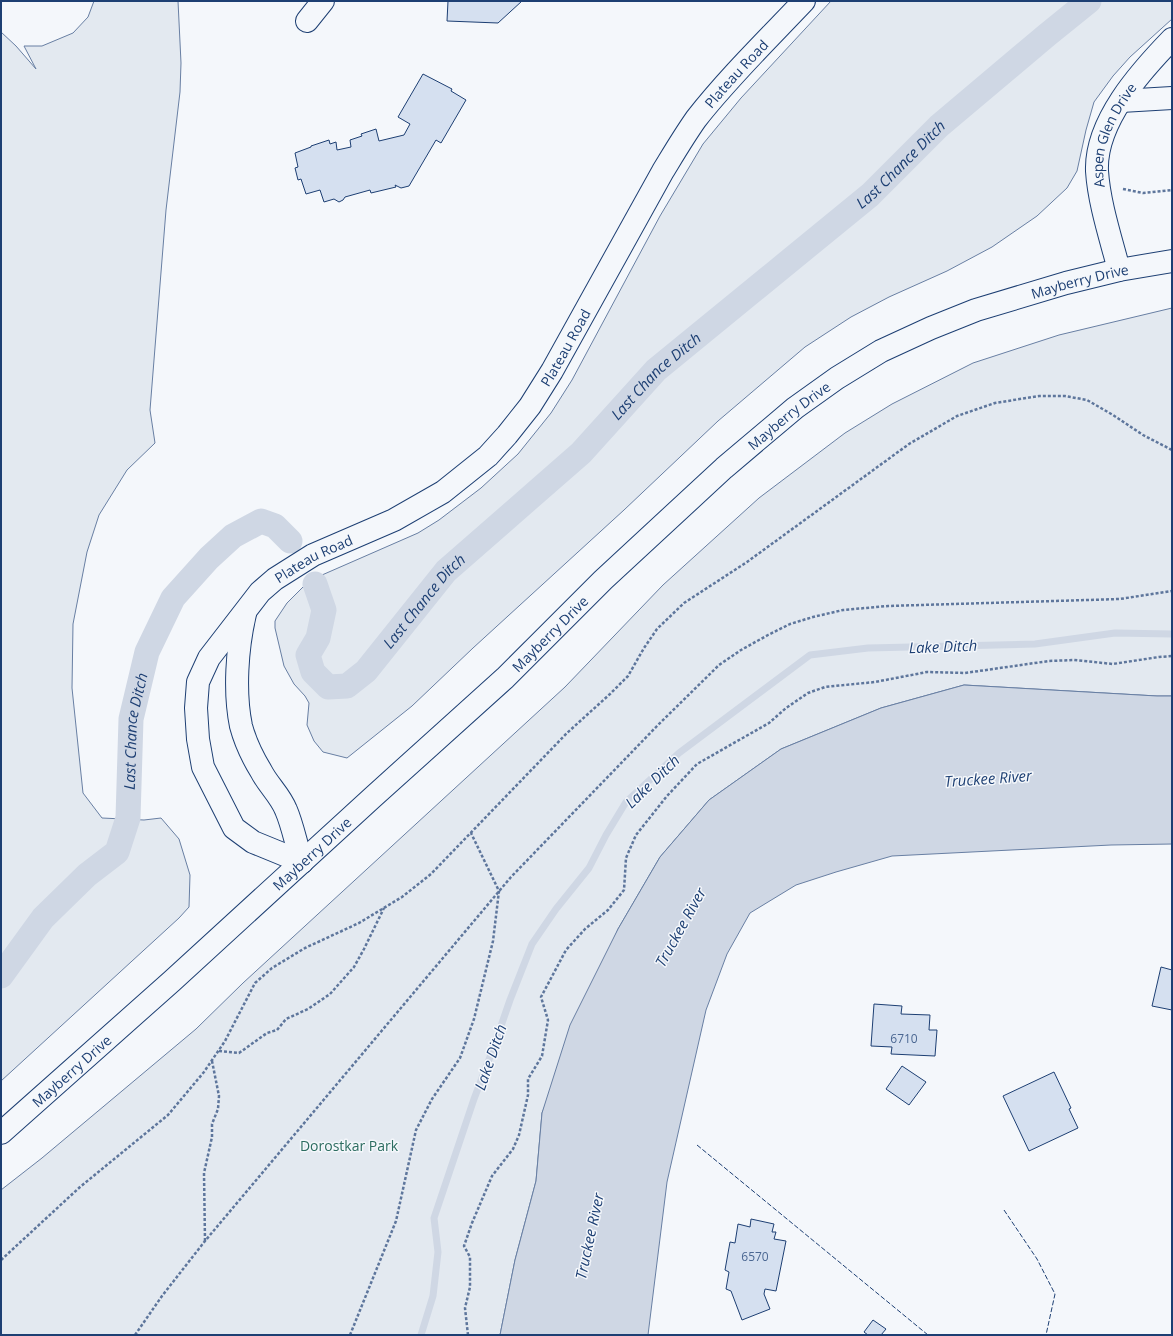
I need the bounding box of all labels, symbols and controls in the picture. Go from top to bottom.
street label: Plateau Road [700,35,772,112]
street label: Aspen Glen Drive [1087,78,1140,189]
water label: Last Chance Ditch [851,115,949,213]
street label: Mayberry Drive [1029,259,1130,303]
street label: Plateau Road [535,305,594,390]
water label: Last Chance Ditch [606,328,705,424]
street label: Mayberry Drive [743,377,834,454]
street label: Plateau Road [271,530,355,587]
water label: Last Chance Ditch [378,549,469,652]
street label: Mayberry Drive [507,591,592,676]
water label: Lake Ditch [908,635,978,657]
water label: Last Chance Ditch [119,671,152,790]
water label: Lake Ditch [620,750,684,812]
water label: Truckee River [944,765,1034,791]
street label: Mayberry Drive [268,812,355,894]
water label: Truckee River [650,883,711,970]
water label: Lake Ditch [469,1021,511,1093]
street label: Mayberry Drive [27,1030,115,1111]
house number: 6710 [890,1030,918,1047]
park label: Dorostkar Park [300,1136,399,1155]
water label: Truckee River [570,1190,608,1281]
house number: 6570 [741,1248,769,1265]

